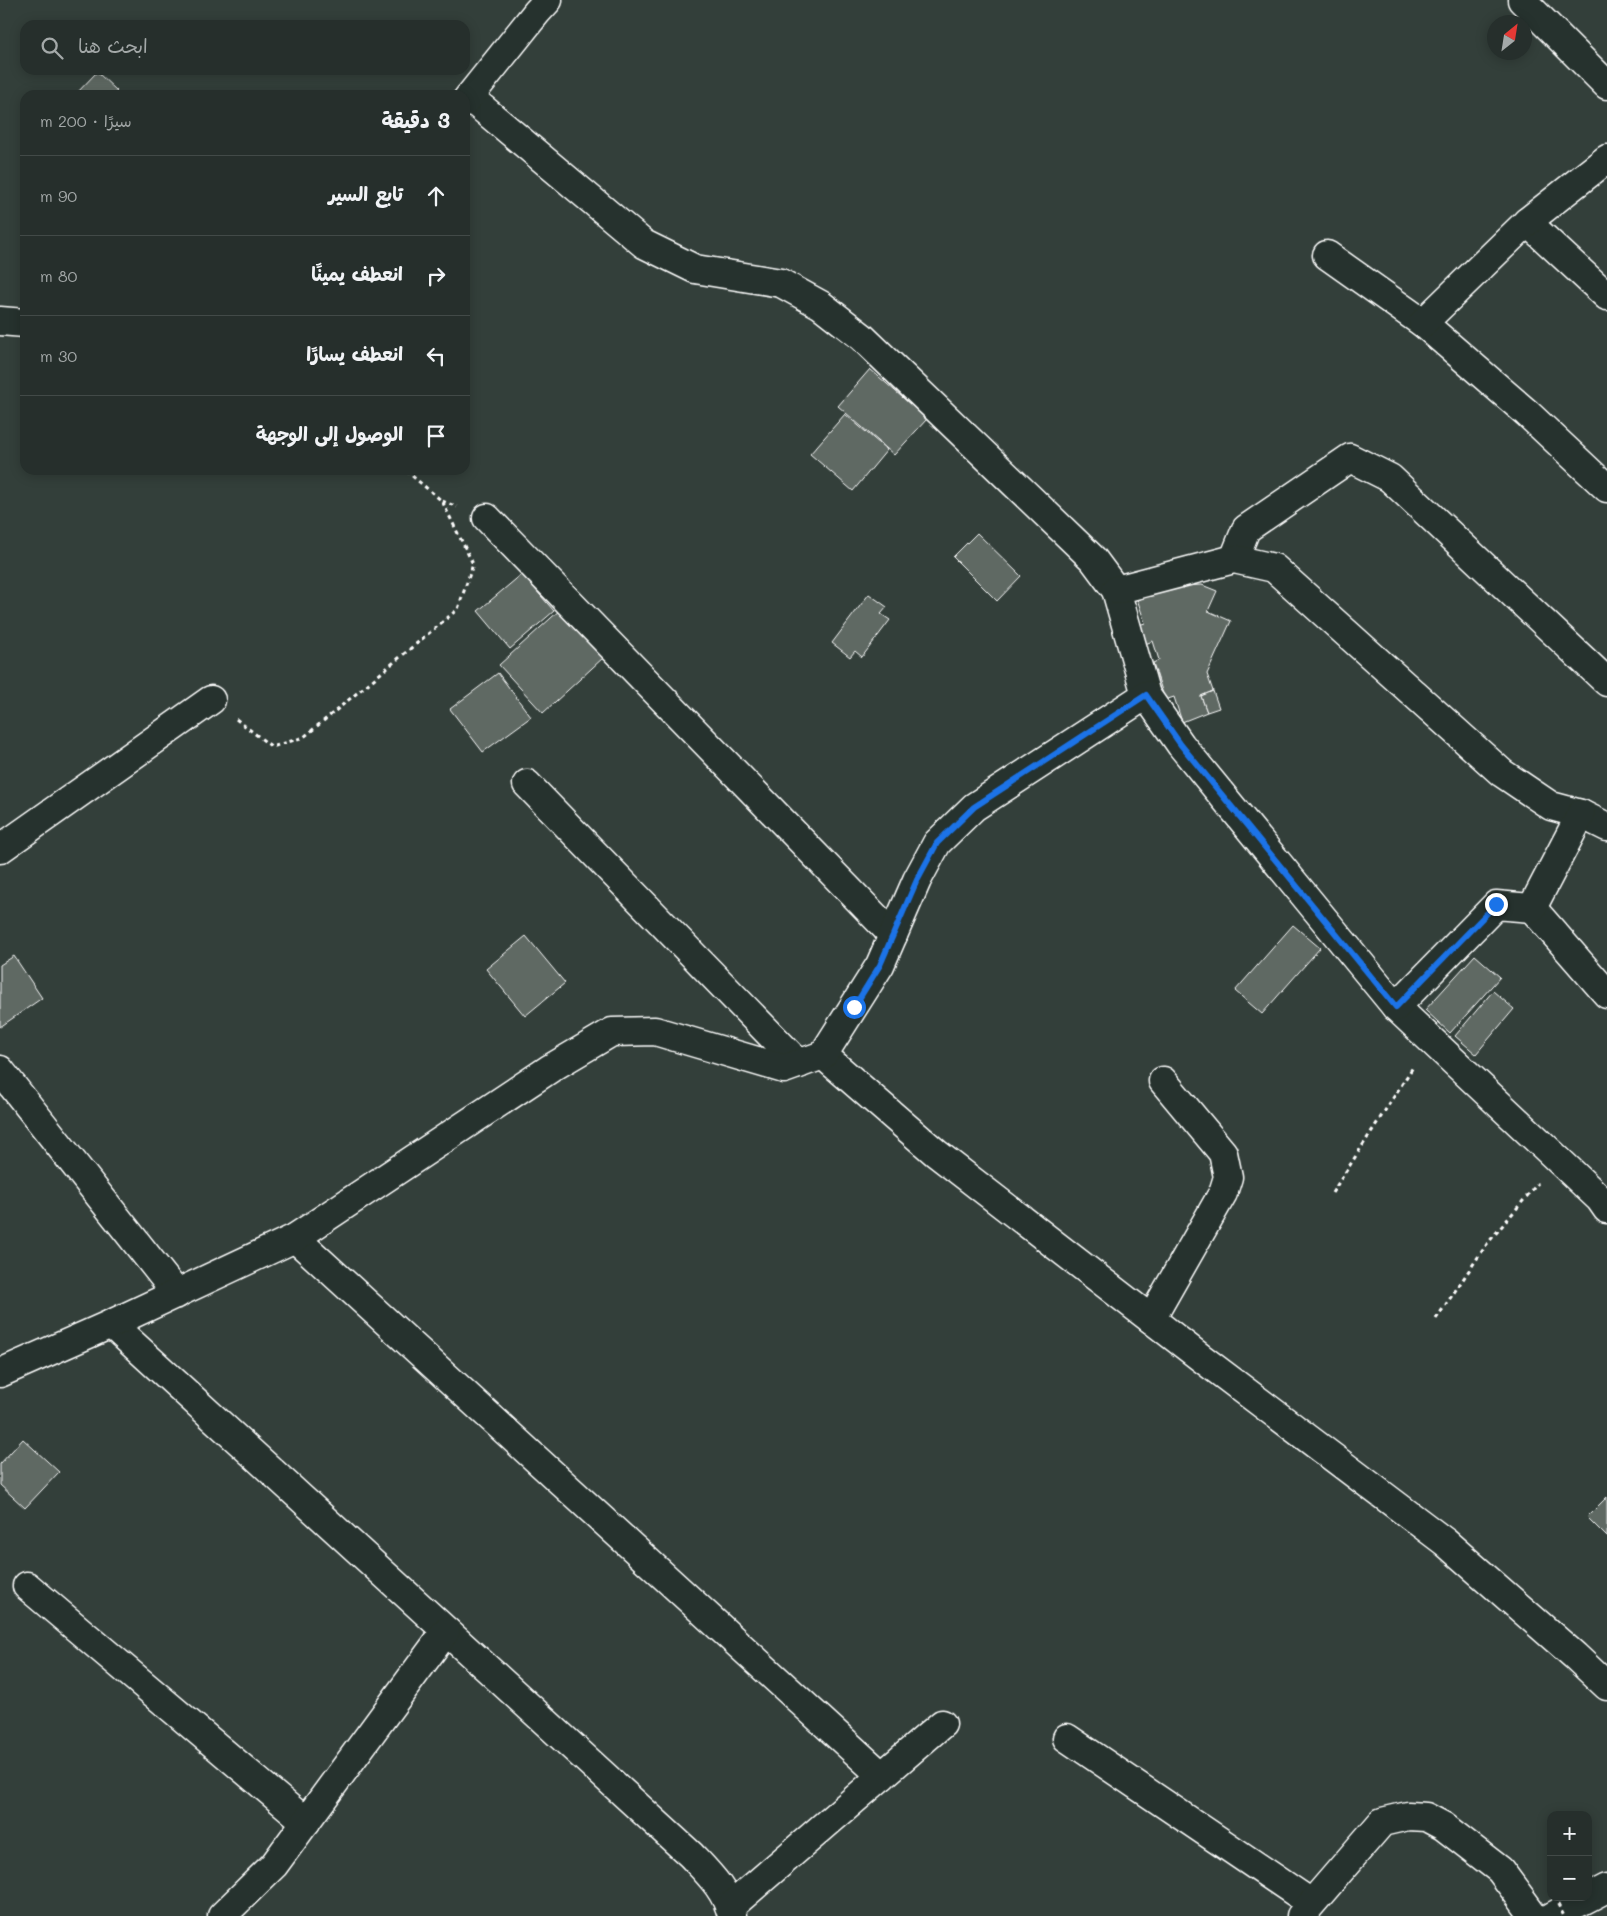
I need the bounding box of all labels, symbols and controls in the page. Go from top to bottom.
north arrow [1487,15,1532,60]
search box [20,20,470,75]
text: ابحث هنا [78,33,148,58]
icon: search [38,34,66,62]
text: 3 دقيقة [381,106,450,133]
text: سيرًا · 200 m [40,110,132,131]
text: تابع السير [328,181,403,206]
icon: ahead [422,182,450,210]
text: 90 m [40,185,77,206]
text: انعطف يمينًا [311,261,403,286]
icon: right [422,262,450,290]
text: 80 m [40,265,77,286]
text: انعطف يسارًا [306,341,403,366]
icon: left [422,342,450,370]
text: 30 m [40,345,77,366]
text: الوصول إلى الوجهة [256,421,403,446]
icon: arrive [422,422,450,450]
route end [1485,893,1508,916]
route start [843,996,866,1019]
map controls [1547,1811,1592,1901]
button: + [1547,1811,1592,1856]
button: − [1547,1856,1592,1901]

